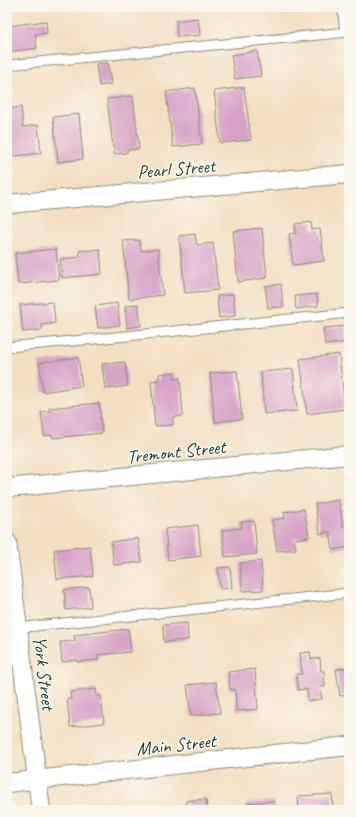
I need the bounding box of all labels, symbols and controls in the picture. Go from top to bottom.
street label: Pearl Street [136,153,218,184]
street label: Tremont Street [126,435,228,469]
street label: York Street [28,635,61,713]
street label: Main Street [135,729,219,761]

